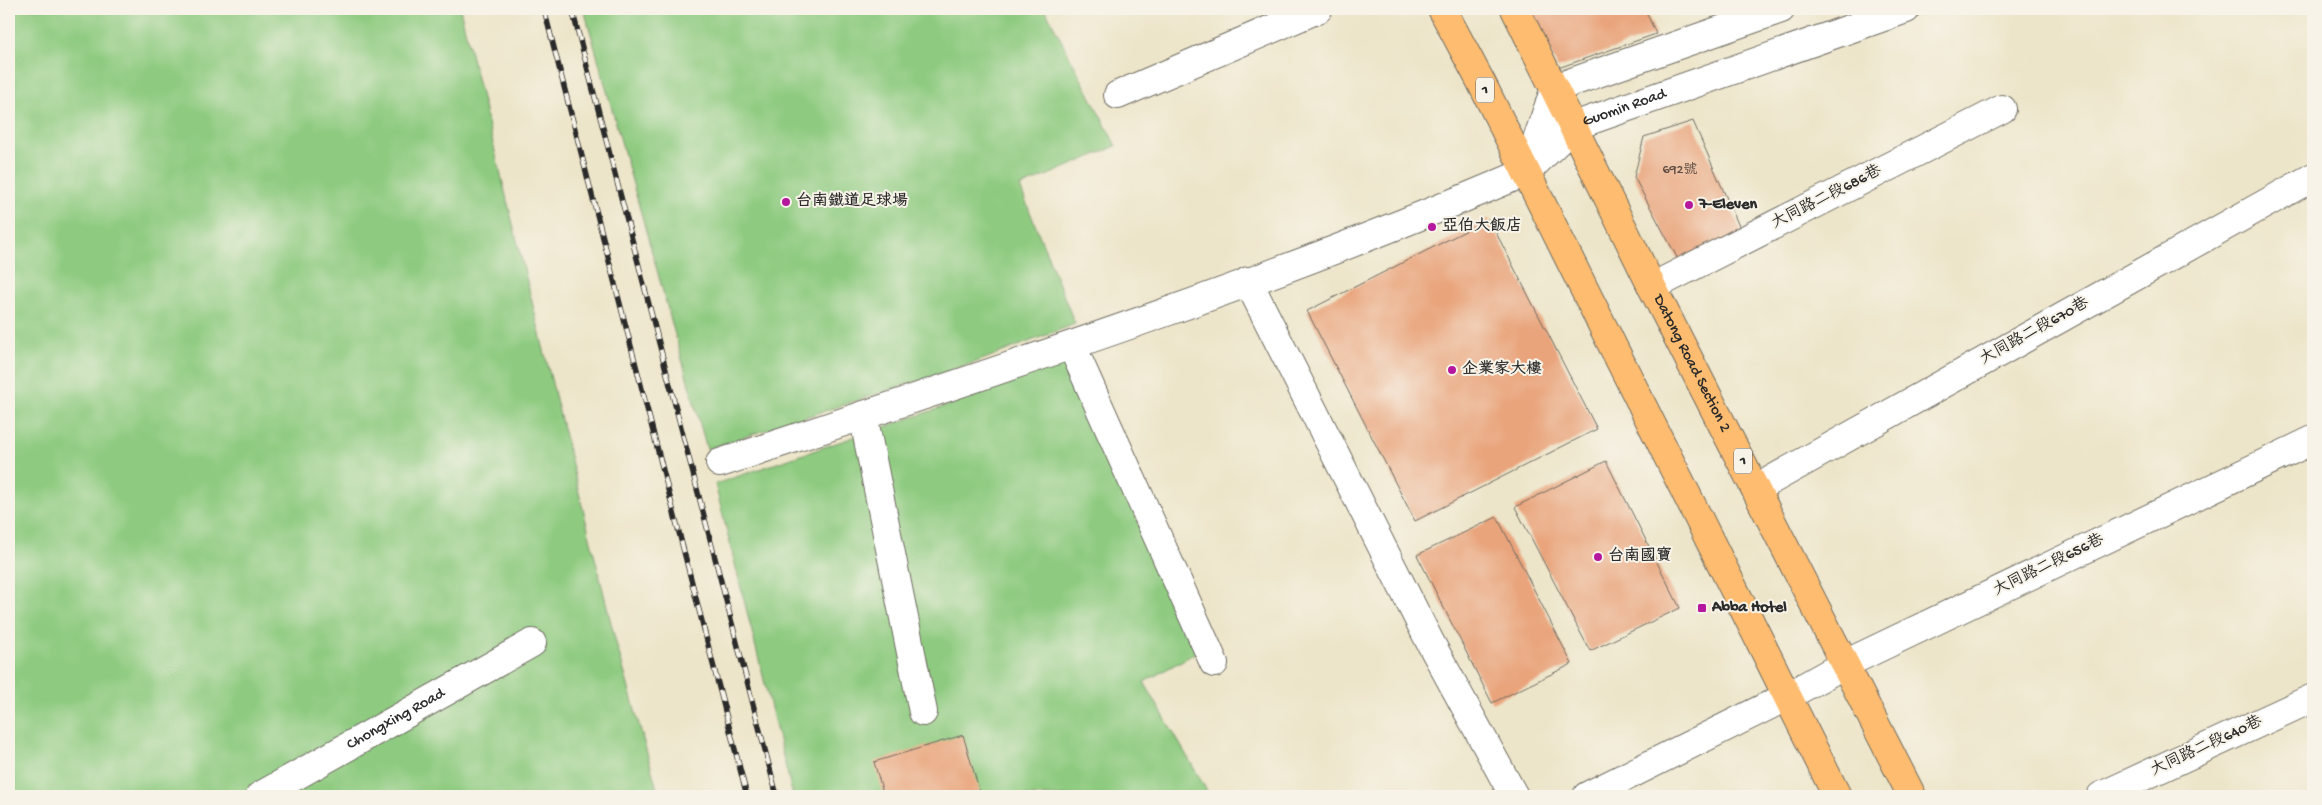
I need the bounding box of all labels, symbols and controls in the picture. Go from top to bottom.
road number: 1 [1476,78,1494,102]
street label: Guomin Road [1580,84,1670,132]
street label: 大同路二段686巷 [1768,160,1885,234]
house number: 692號 [1663,162,1697,179]
place label: 台南鐵道足球場 [796,191,908,212]
marker: 台南鐵道足球場 [780,196,792,208]
place label: 7-Eleven [1698,196,1757,215]
marker: 7-Eleven [1683,199,1695,211]
place label: 亞伯大飯店 [1442,216,1522,237]
marker: 亞伯大飯店 [1426,221,1438,233]
street label: Datong Road Section 2 [1648,291,1734,436]
street label: 大同路二段670巷 [1976,292,2093,370]
place label: 企業家大樓 [1462,359,1542,380]
marker: 企業家大樓 [1446,364,1458,376]
road number: 1 [1734,448,1752,474]
street label: 大同路二段656巷 [1990,529,2107,601]
place label: 台南國寶 [1608,546,1672,567]
marker: 台南國寶 [1592,551,1604,563]
place label: Abba Hotel [1711,599,1787,618]
marker: Abba Hotel [1696,602,1708,614]
street label: Chongxing Road [344,684,450,755]
street label: 大同路二段640巷 [2147,711,2266,781]

